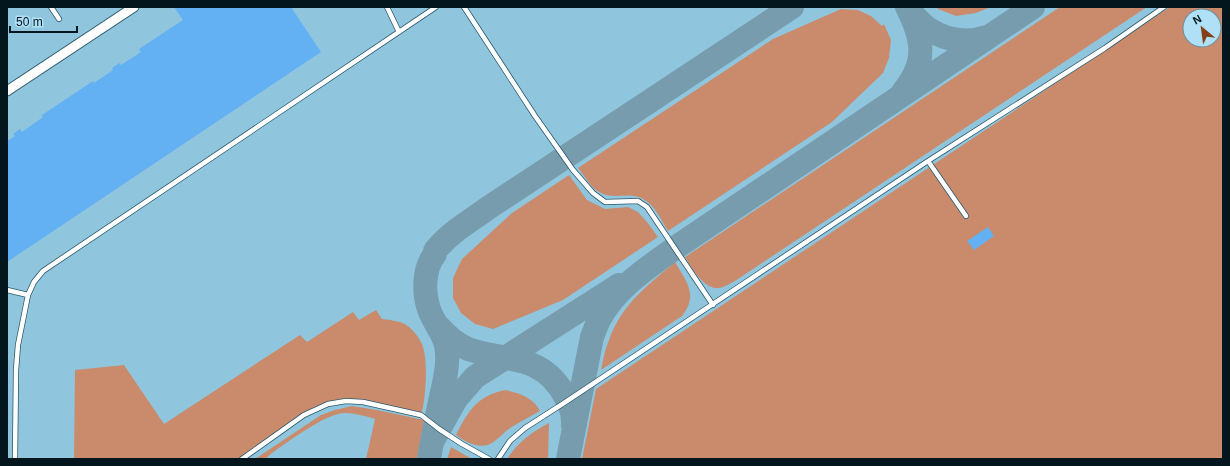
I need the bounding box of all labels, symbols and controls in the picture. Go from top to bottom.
scale bar [10,8,77,34]
north arrow [1182,8,1222,48]
text: N [1191,12,1204,26]
text: 50 m [16,15,43,29]

